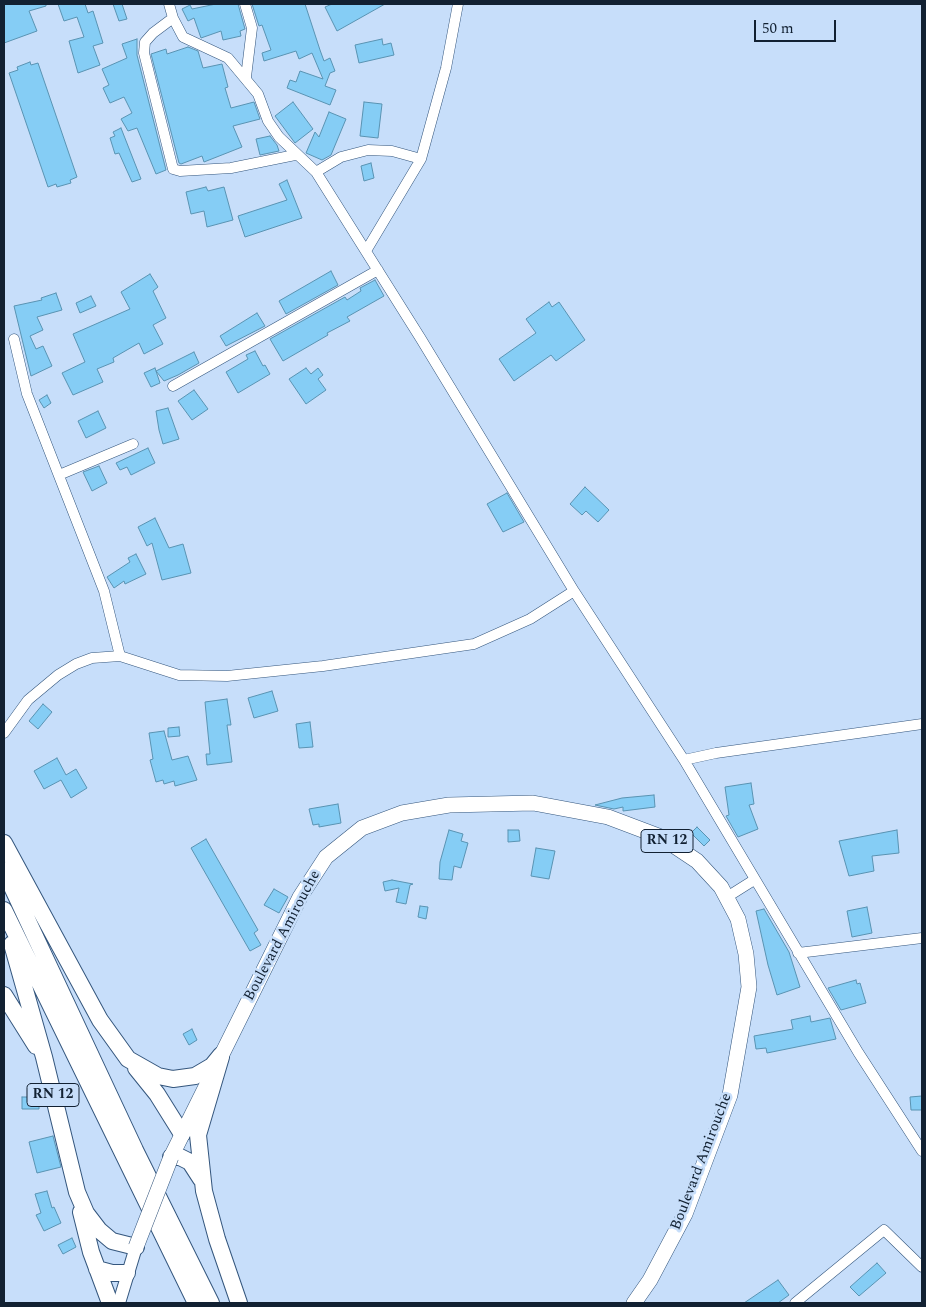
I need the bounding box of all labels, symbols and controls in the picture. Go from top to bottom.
scale bar [756,10,838,42]
text: 50 m [762,17,794,40]
road number: RN 12 [641,829,693,852]
street label: Boulevard Amirouche [241,868,325,1004]
road number: RN 12 [27,1084,79,1106]
street label: Boulevard Amirouche [668,1091,736,1233]

